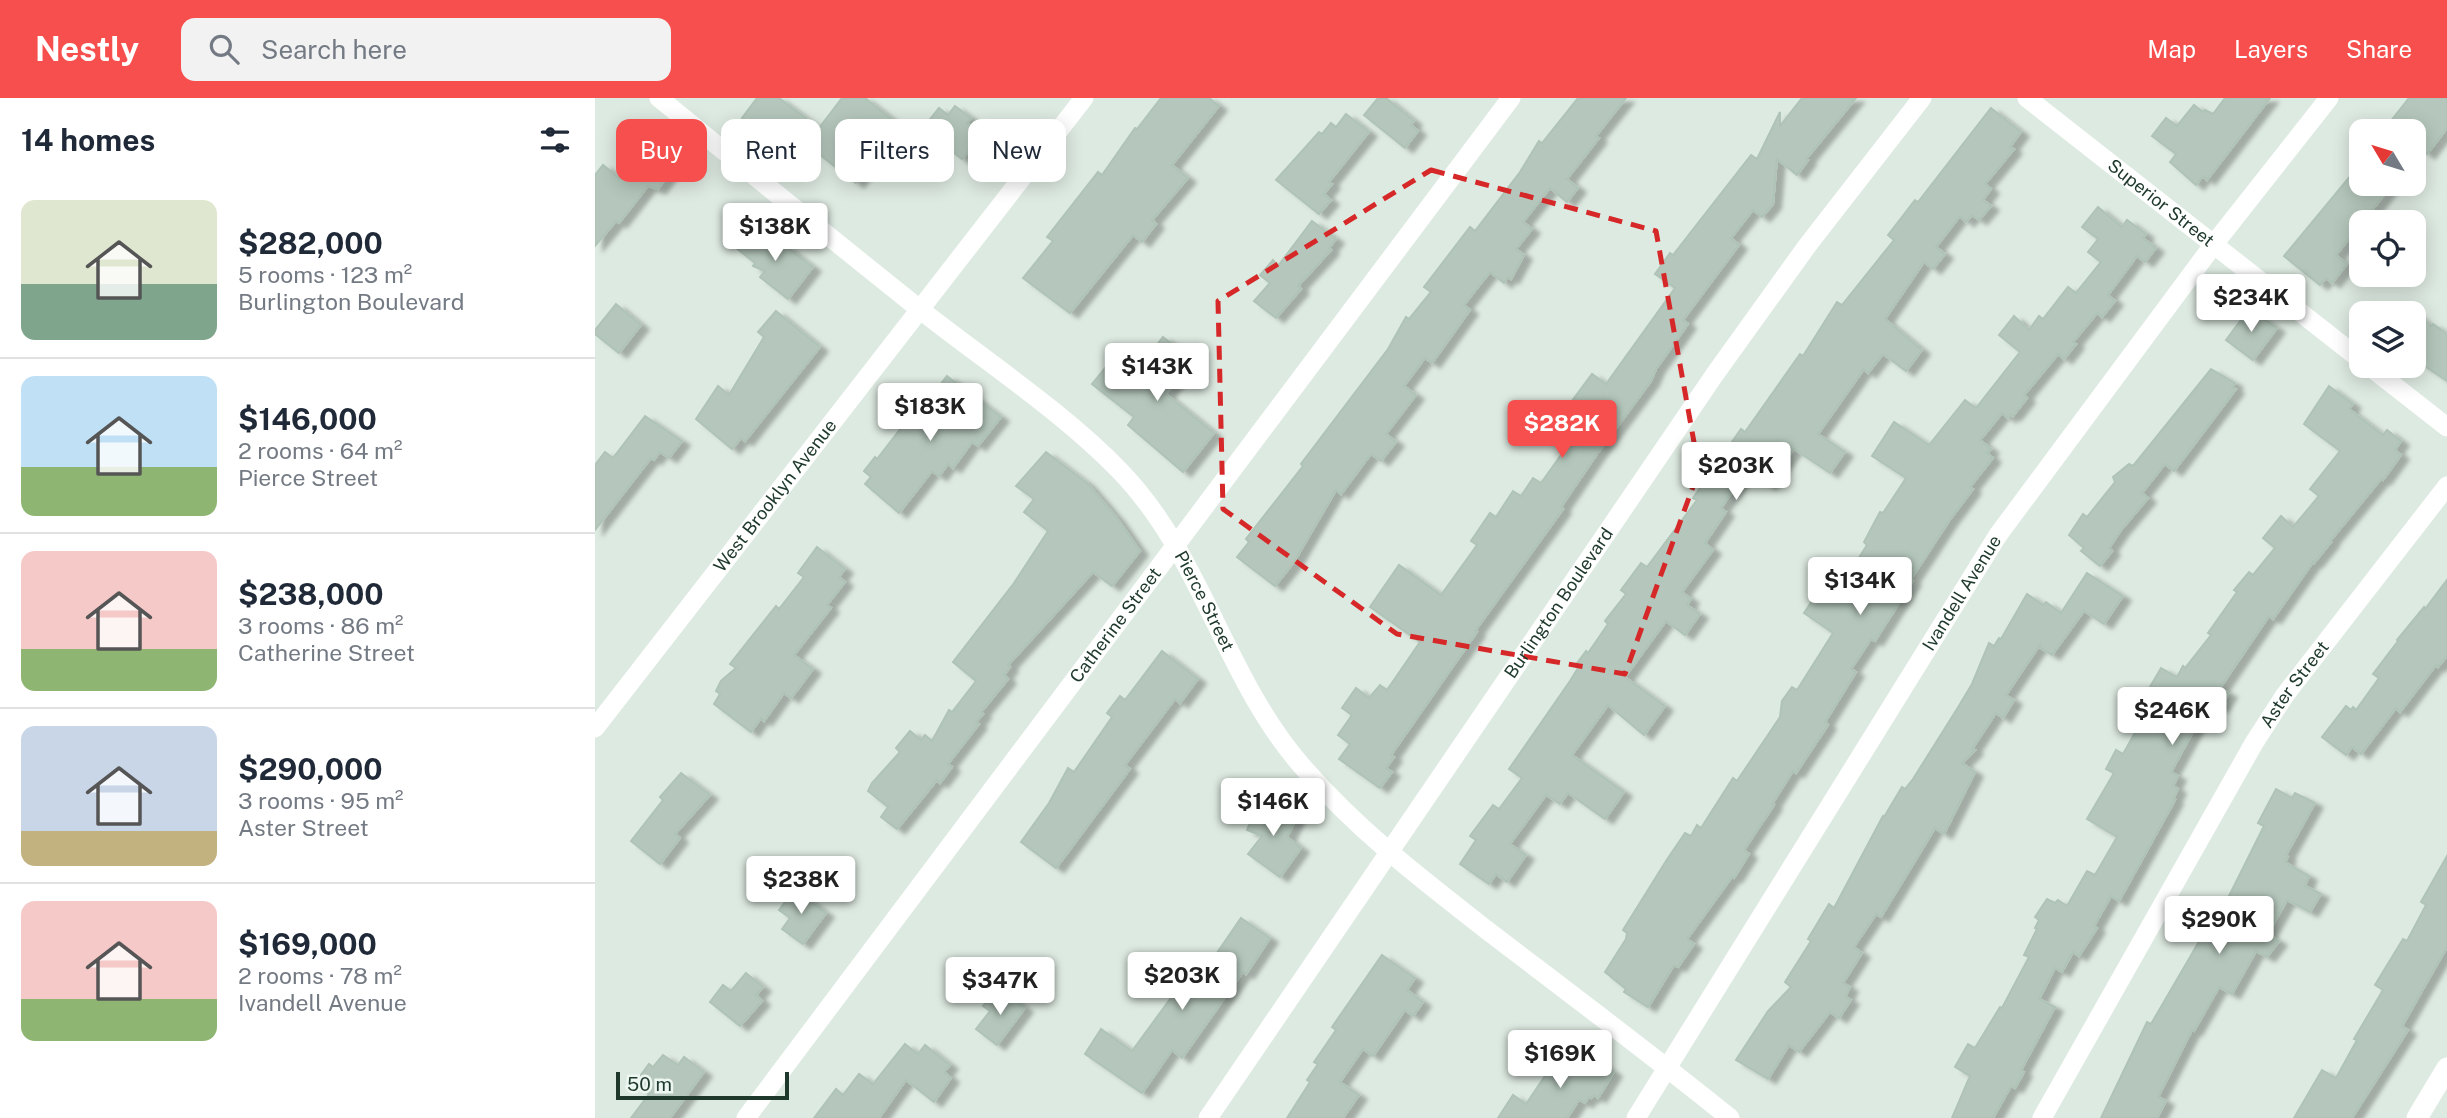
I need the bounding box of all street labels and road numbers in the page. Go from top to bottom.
street label: Superior Street [2104,154,2218,251]
street label: West Brooklyn Avenue [709,415,841,576]
street label: Burlington Boulevard [1500,524,1617,682]
street label: Ivandell Avenue [1918,531,2005,654]
street label: Pierce Street [1170,547,1239,655]
street label: Catherine Street [1065,563,1165,687]
street label: Aster Street [2256,637,2333,732]

